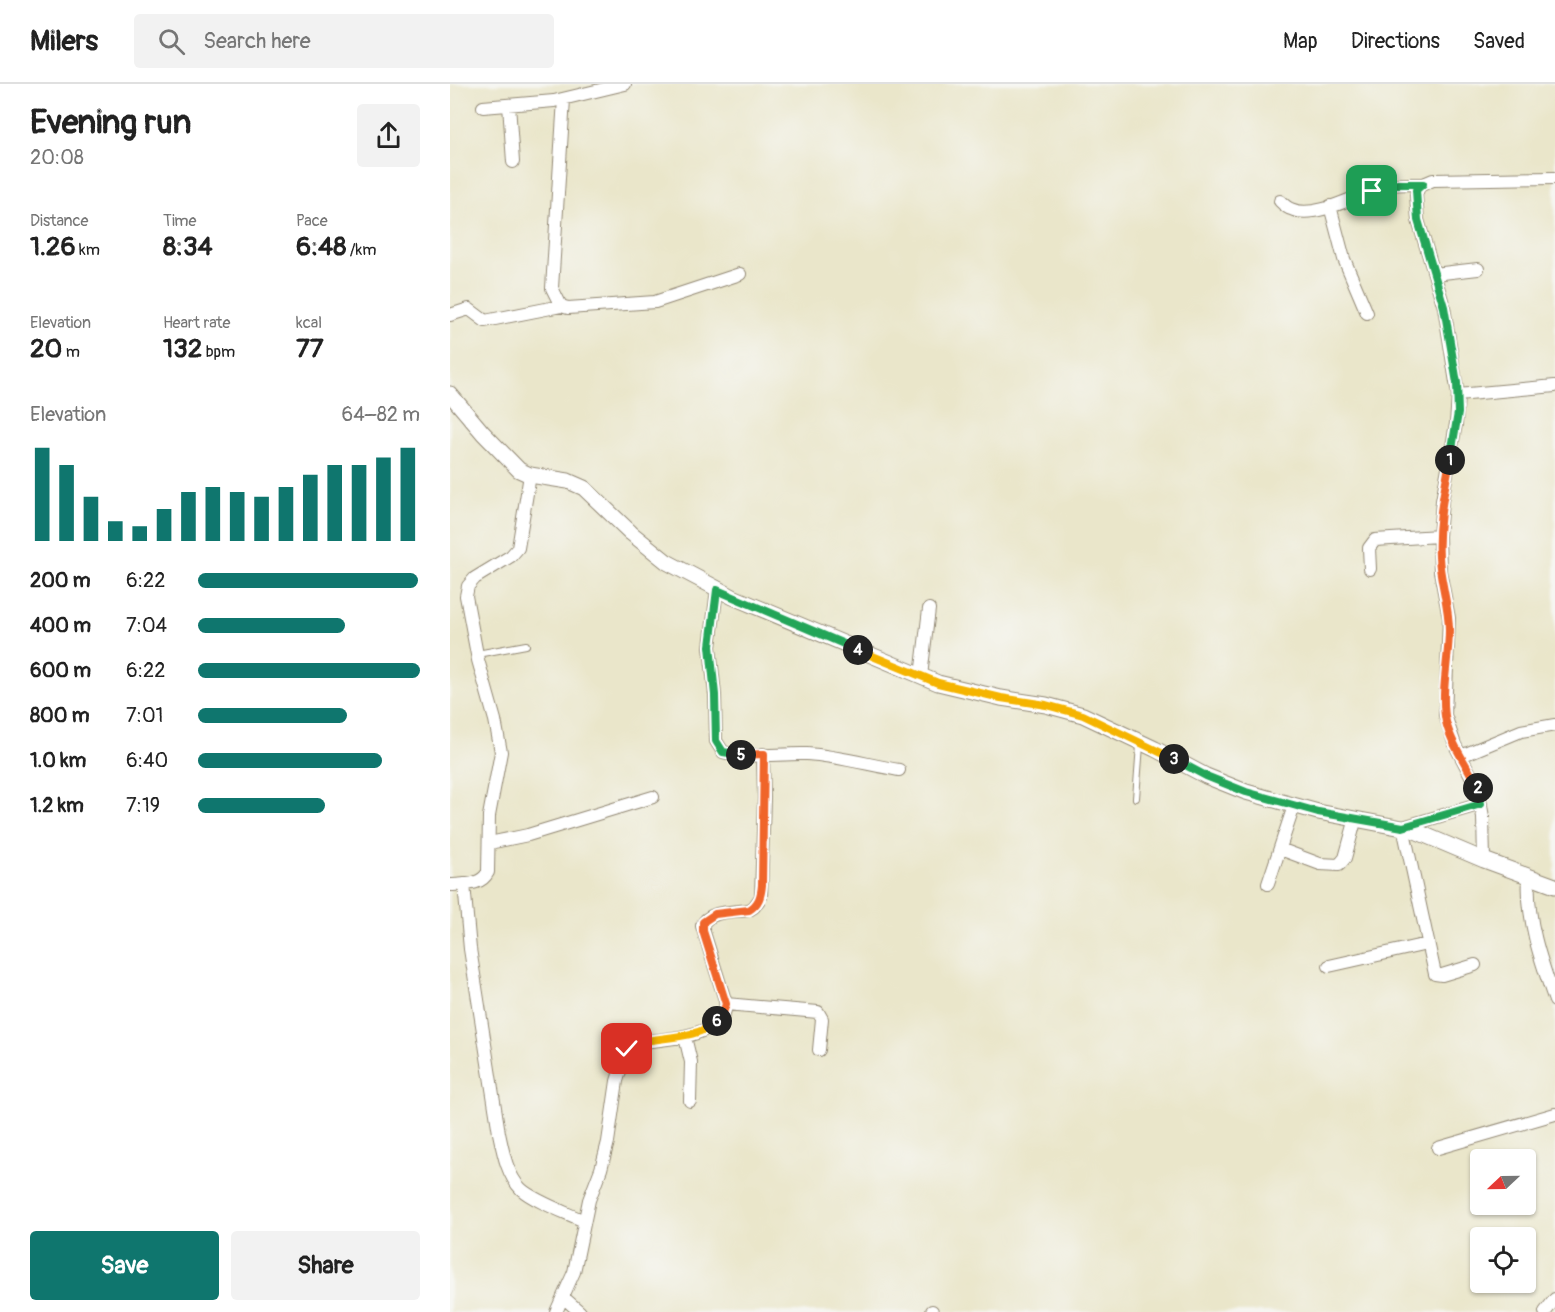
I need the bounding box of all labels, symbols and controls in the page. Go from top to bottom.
search box [134,14,554,68]
text: Milers [30,24,98,59]
icon: search [155,25,188,58]
text: Search here [203,27,311,55]
text: Map [1283,28,1318,55]
text: Directions [1351,28,1440,55]
text: Saved [1473,28,1525,55]
text: Evening run [30,102,191,143]
button: share [357,104,420,167]
text: 20:08 [30,145,84,170]
pin [1346,165,1397,216]
icon: arrive [1355,174,1388,207]
text: Distance [30,211,89,231]
text: Time [163,211,196,231]
text: Pace [296,211,328,231]
text: 1.26 [30,231,76,263]
text: 8:34 [163,231,213,263]
text: 6:48 [296,231,346,263]
text: km [76,240,100,260]
text: /km [346,240,376,260]
text: Elevation [30,313,91,333]
text: Heart rate [163,313,230,333]
text: kcal [296,313,322,333]
text: 20 [30,333,62,365]
text: 132 [163,333,202,365]
text: 77 [296,333,324,365]
text: m [62,342,80,362]
text: bpm [202,342,235,362]
text: Elevation [30,402,106,427]
text: 64–82 m [342,402,420,427]
pin: 1 [1435,445,1465,475]
text: 1 [1447,450,1453,470]
text: 200 m [30,568,91,593]
text: 6:22 [126,568,165,593]
text: 400 m [30,613,91,638]
text: 7:04 [126,613,167,638]
pin: 4 [843,635,873,665]
text: 4 [853,640,863,660]
text: 600 m [30,658,91,683]
text: 6:22 [126,658,165,683]
text: 800 m [30,703,90,728]
text: 7:01 [126,703,163,728]
pin: 5 [726,740,756,770]
pin: 3 [1159,744,1189,774]
text: 5 [737,745,745,765]
text: 1.0 km [30,748,86,773]
text: 6:40 [126,748,168,773]
text: 3 [1170,749,1178,769]
pin: 2 [1463,773,1493,803]
text: 2 [1474,778,1482,798]
text: 1.2 km [30,793,84,818]
text: 7:19 [126,793,160,818]
pin: 6 [702,1006,732,1036]
text: 6 [712,1011,722,1031]
pin [601,1023,652,1074]
icon: check [610,1032,643,1065]
north arrow [1470,1149,1536,1215]
map controls [1470,1149,1536,1293]
button: locate [1470,1227,1536,1293]
button: Save [30,1231,219,1300]
button: Share [231,1231,420,1300]

